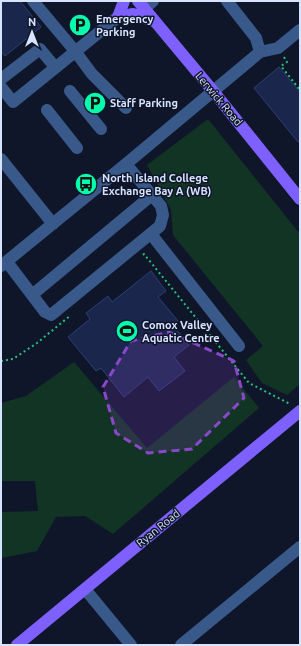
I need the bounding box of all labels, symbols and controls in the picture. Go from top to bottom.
north arrow [12,12,52,52]
parking icon: Emergency Parking [67,12,93,38]
place label: Emergency Parking [96,13,154,38]
text: N [28,16,36,28]
street label: Lerwick Road [193,70,245,128]
parking icon: Staff Parking [82,90,108,116]
place label: Staff Parking [110,97,178,109]
bus stop icon: North Island College Exchange Bay A (WB) [73,171,99,197]
place label: North Island College Exchange Bay A (WB) [102,172,211,198]
sports icon: Comox Valley Aquatic Centre [114,318,140,344]
place label: Comox Valley Aquatic Centre [142,319,220,344]
street label: Ryan Road [134,507,182,549]

